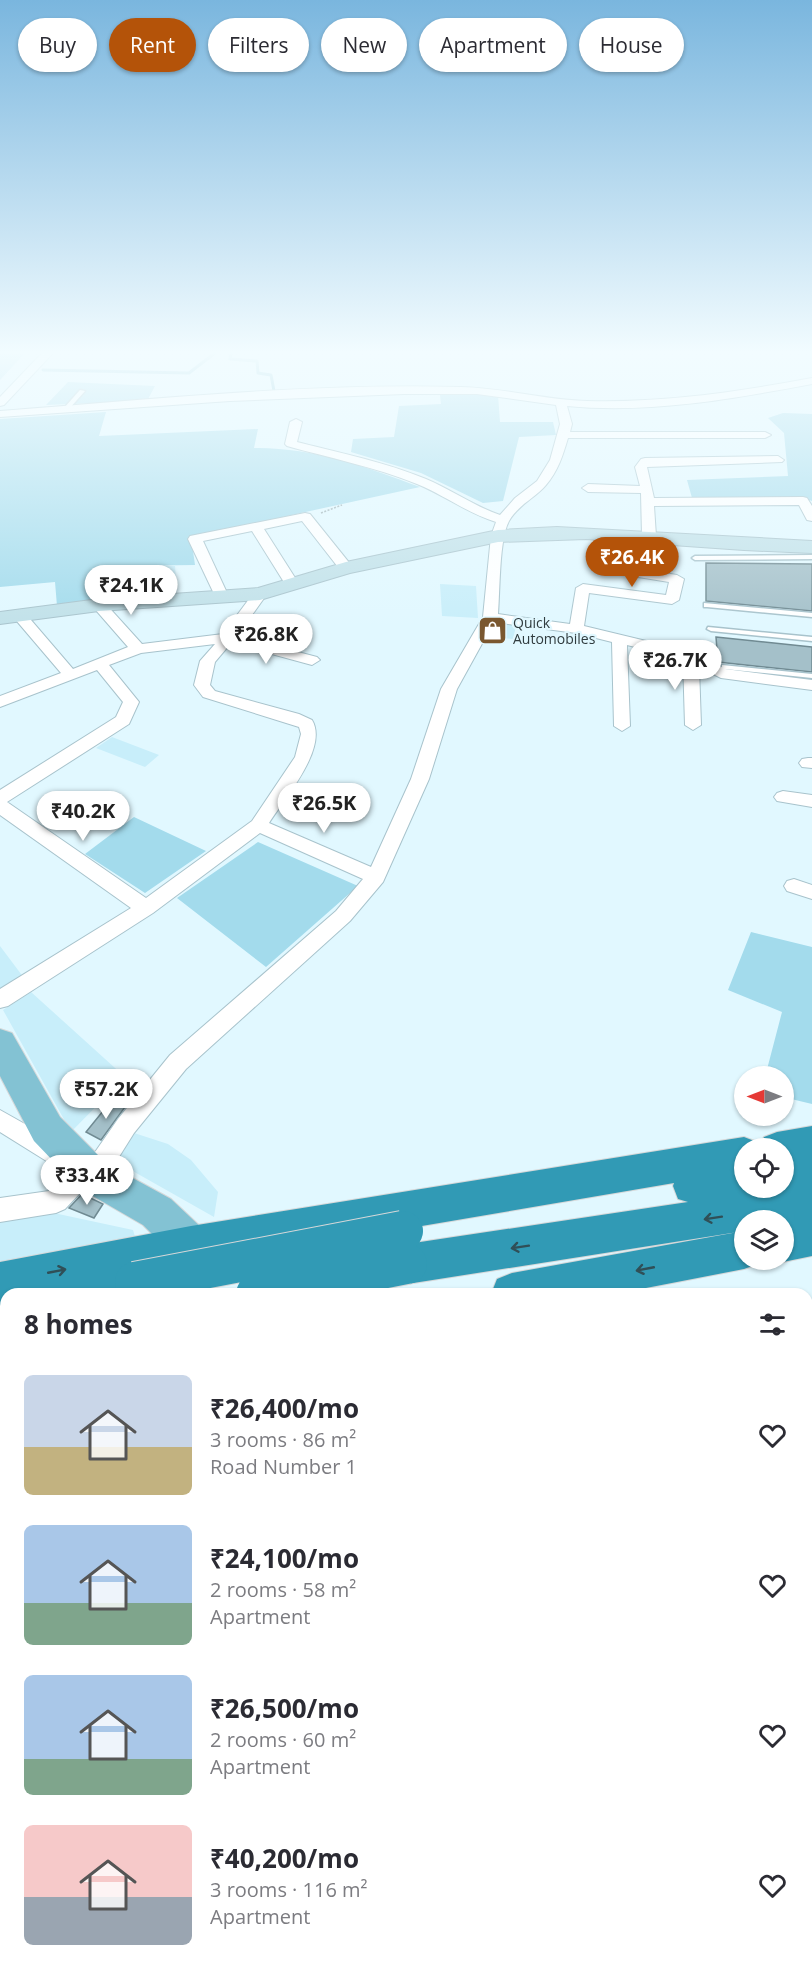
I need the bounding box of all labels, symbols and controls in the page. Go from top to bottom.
chip: Buy [18,18,97,72]
chip: Rent [109,18,196,72]
chip: Filters [208,18,309,72]
chip: New [321,18,407,72]
chip: Apartment [419,18,567,72]
chip: House [579,18,684,72]
pin: ₹26.4K [583,537,681,588]
text: ₹26.4K [600,543,664,570]
pin: ₹24.1K [82,565,180,616]
text: ₹24.1K [99,571,163,598]
place label: Quick Automobiles [513,613,596,648]
pin: ₹26.8K [217,614,315,665]
shop icon: Quick Automobiles [476,615,508,647]
text: ₹26.8K [234,620,298,647]
pin: ₹26.7K [626,640,724,691]
text: ₹26.7K [643,646,707,673]
pin: ₹26.5K [275,783,373,834]
text: ₹26.5K [292,789,356,816]
pin: ₹40.2K [34,791,132,842]
text: ₹40.2K [51,797,115,824]
north arrow [734,1066,794,1126]
map controls [734,1066,794,1270]
pin: ₹57.2K [57,1069,155,1120]
text: ₹57.2K [74,1075,138,1102]
button: locate [734,1138,794,1198]
pin: ₹33.4K [38,1155,136,1206]
text: ₹33.4K [55,1161,119,1188]
button: layers [734,1210,794,1270]
one-way arrow [703,1212,723,1223]
one-way arrow [510,1241,530,1252]
one-way arrow [636,1264,656,1275]
one-way arrow [47,1265,67,1276]
text: 8 homes [24,1306,133,1342]
icon: filters [756,1308,789,1341]
text: ₹26,400/mo [210,1390,359,1426]
icon: home [72,1399,144,1471]
icon: heart [756,1419,789,1452]
text: 3 rooms · 86 m² [210,1426,356,1453]
text: Road Number 1 [210,1453,357,1480]
text: ₹24,100/mo [210,1540,359,1576]
icon: home [72,1549,144,1621]
icon: heart [756,1569,789,1602]
text: 2 rooms · 58 m² [210,1576,356,1603]
text: Apartment [210,1603,310,1630]
text: ₹26,500/mo [210,1690,359,1726]
icon: home [72,1699,144,1771]
icon: heart [756,1719,789,1752]
text: 2 rooms · 60 m² [210,1726,356,1753]
text: Apartment [210,1753,310,1780]
text: ₹40,200/mo [210,1840,359,1876]
icon: home [72,1849,144,1921]
icon: heart [756,1869,789,1902]
text: 3 rooms · 116 m² [210,1876,368,1903]
text: Apartment [210,1903,310,1930]

